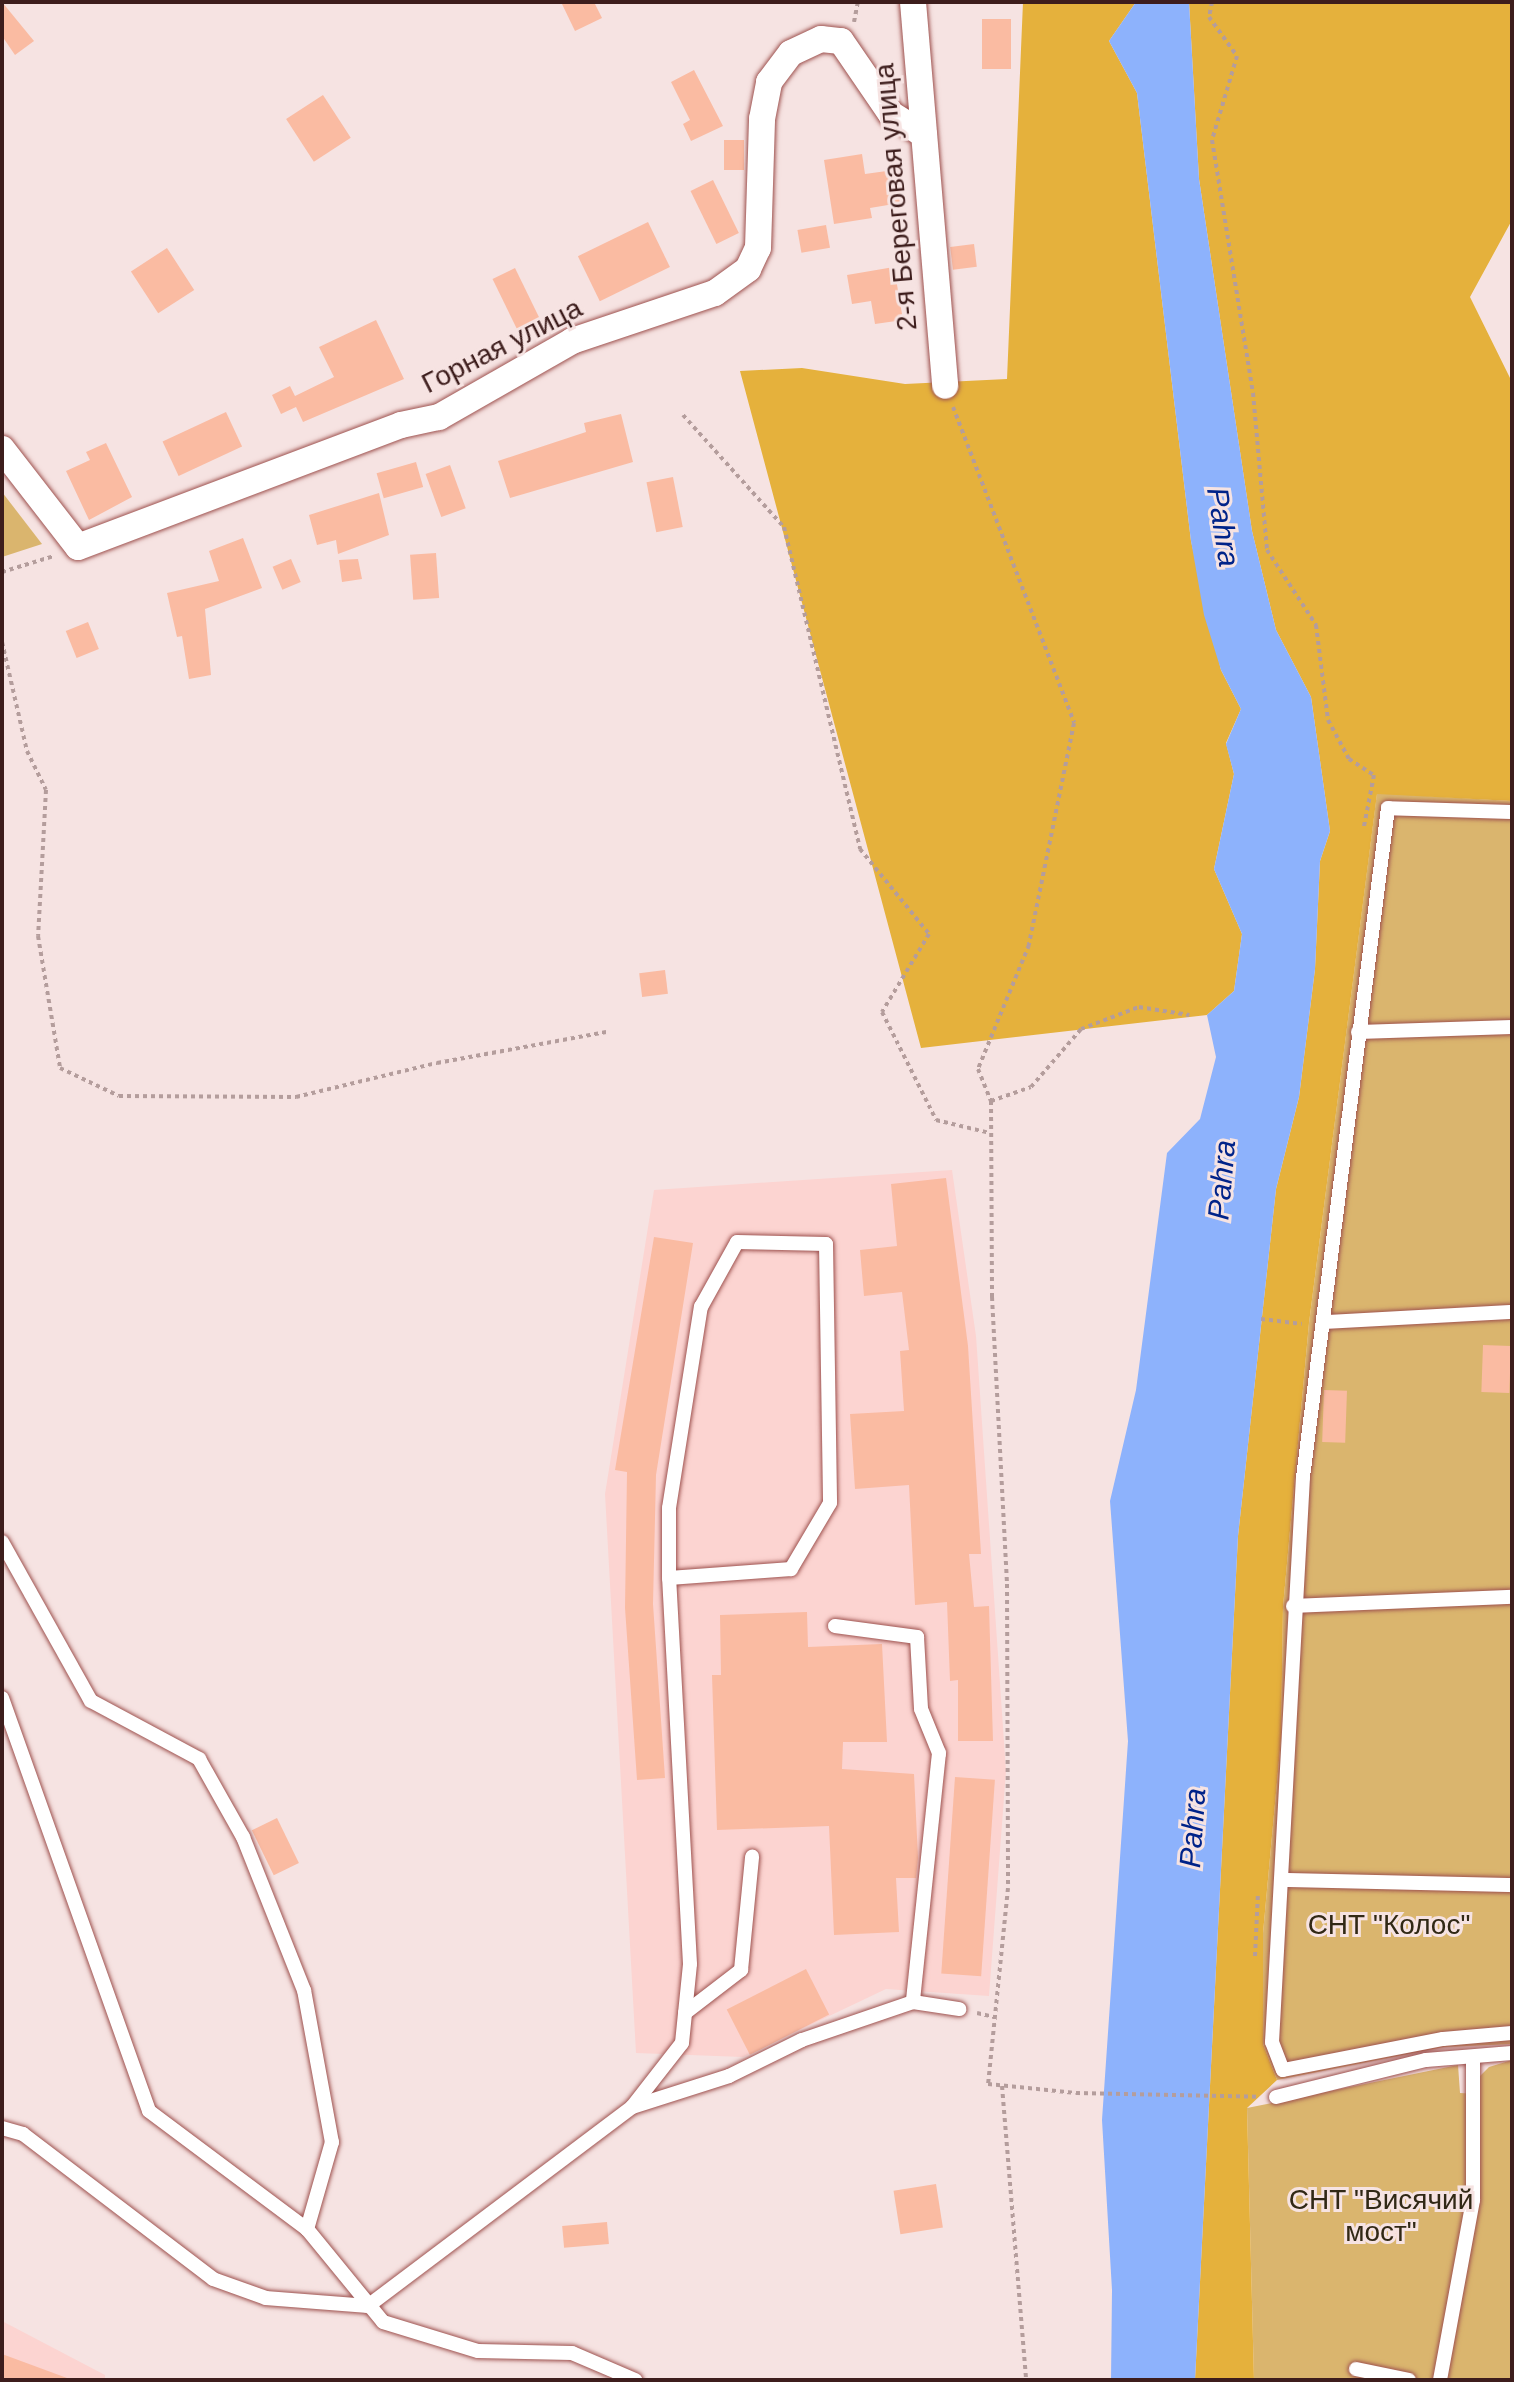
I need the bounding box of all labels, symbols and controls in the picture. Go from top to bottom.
street label: 2-я Береговая улица [868,62,924,332]
street label: Горная улица [416,291,588,401]
water label: Pahra [1199,485,1247,569]
water label: Pahra [1201,1139,1243,1221]
water label: Pahra [1172,1787,1214,1869]
park label: СНТ "Колос" [1308,1908,1470,1942]
park label: СНТ "Висячий мост" [1289,2183,1473,2249]

